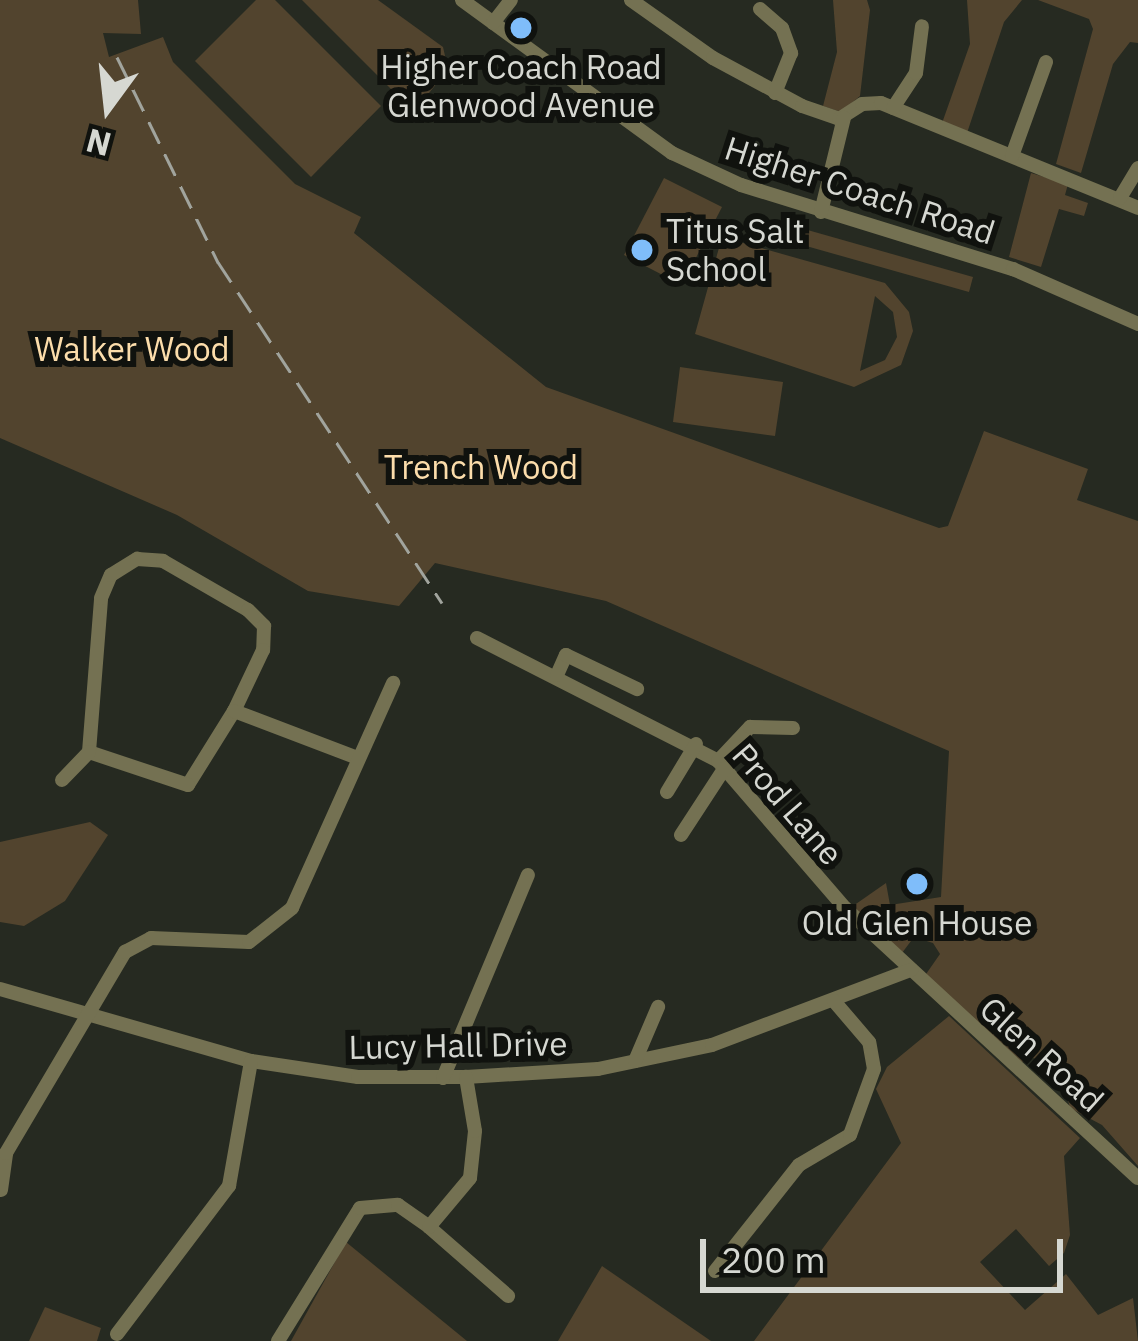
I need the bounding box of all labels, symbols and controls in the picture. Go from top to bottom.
marker: Higher Coach Road Glenwood Avenue [508,15,534,41]
place label: Higher Coach Road Glenwood Avenue [380,47,662,125]
north arrow [48,48,168,168]
text: N [81,119,116,167]
street label: Higher Coach Road [720,128,1000,252]
place label: Titus Salt School [666,211,805,289]
marker: Titus Salt School [629,237,655,263]
park label: Walker Wood [34,329,230,369]
park label: Trench Wood [384,447,578,487]
street label: Prod Lane [725,735,851,873]
marker: Old Glen House [904,871,930,897]
place label: Old Glen House [802,903,1032,943]
street label: Glen Road [972,988,1112,1120]
street label: Lucy Hall Drive [348,1023,568,1067]
scale bar [706,1215,1069,1289]
text: 200 m [721,1236,826,1283]

